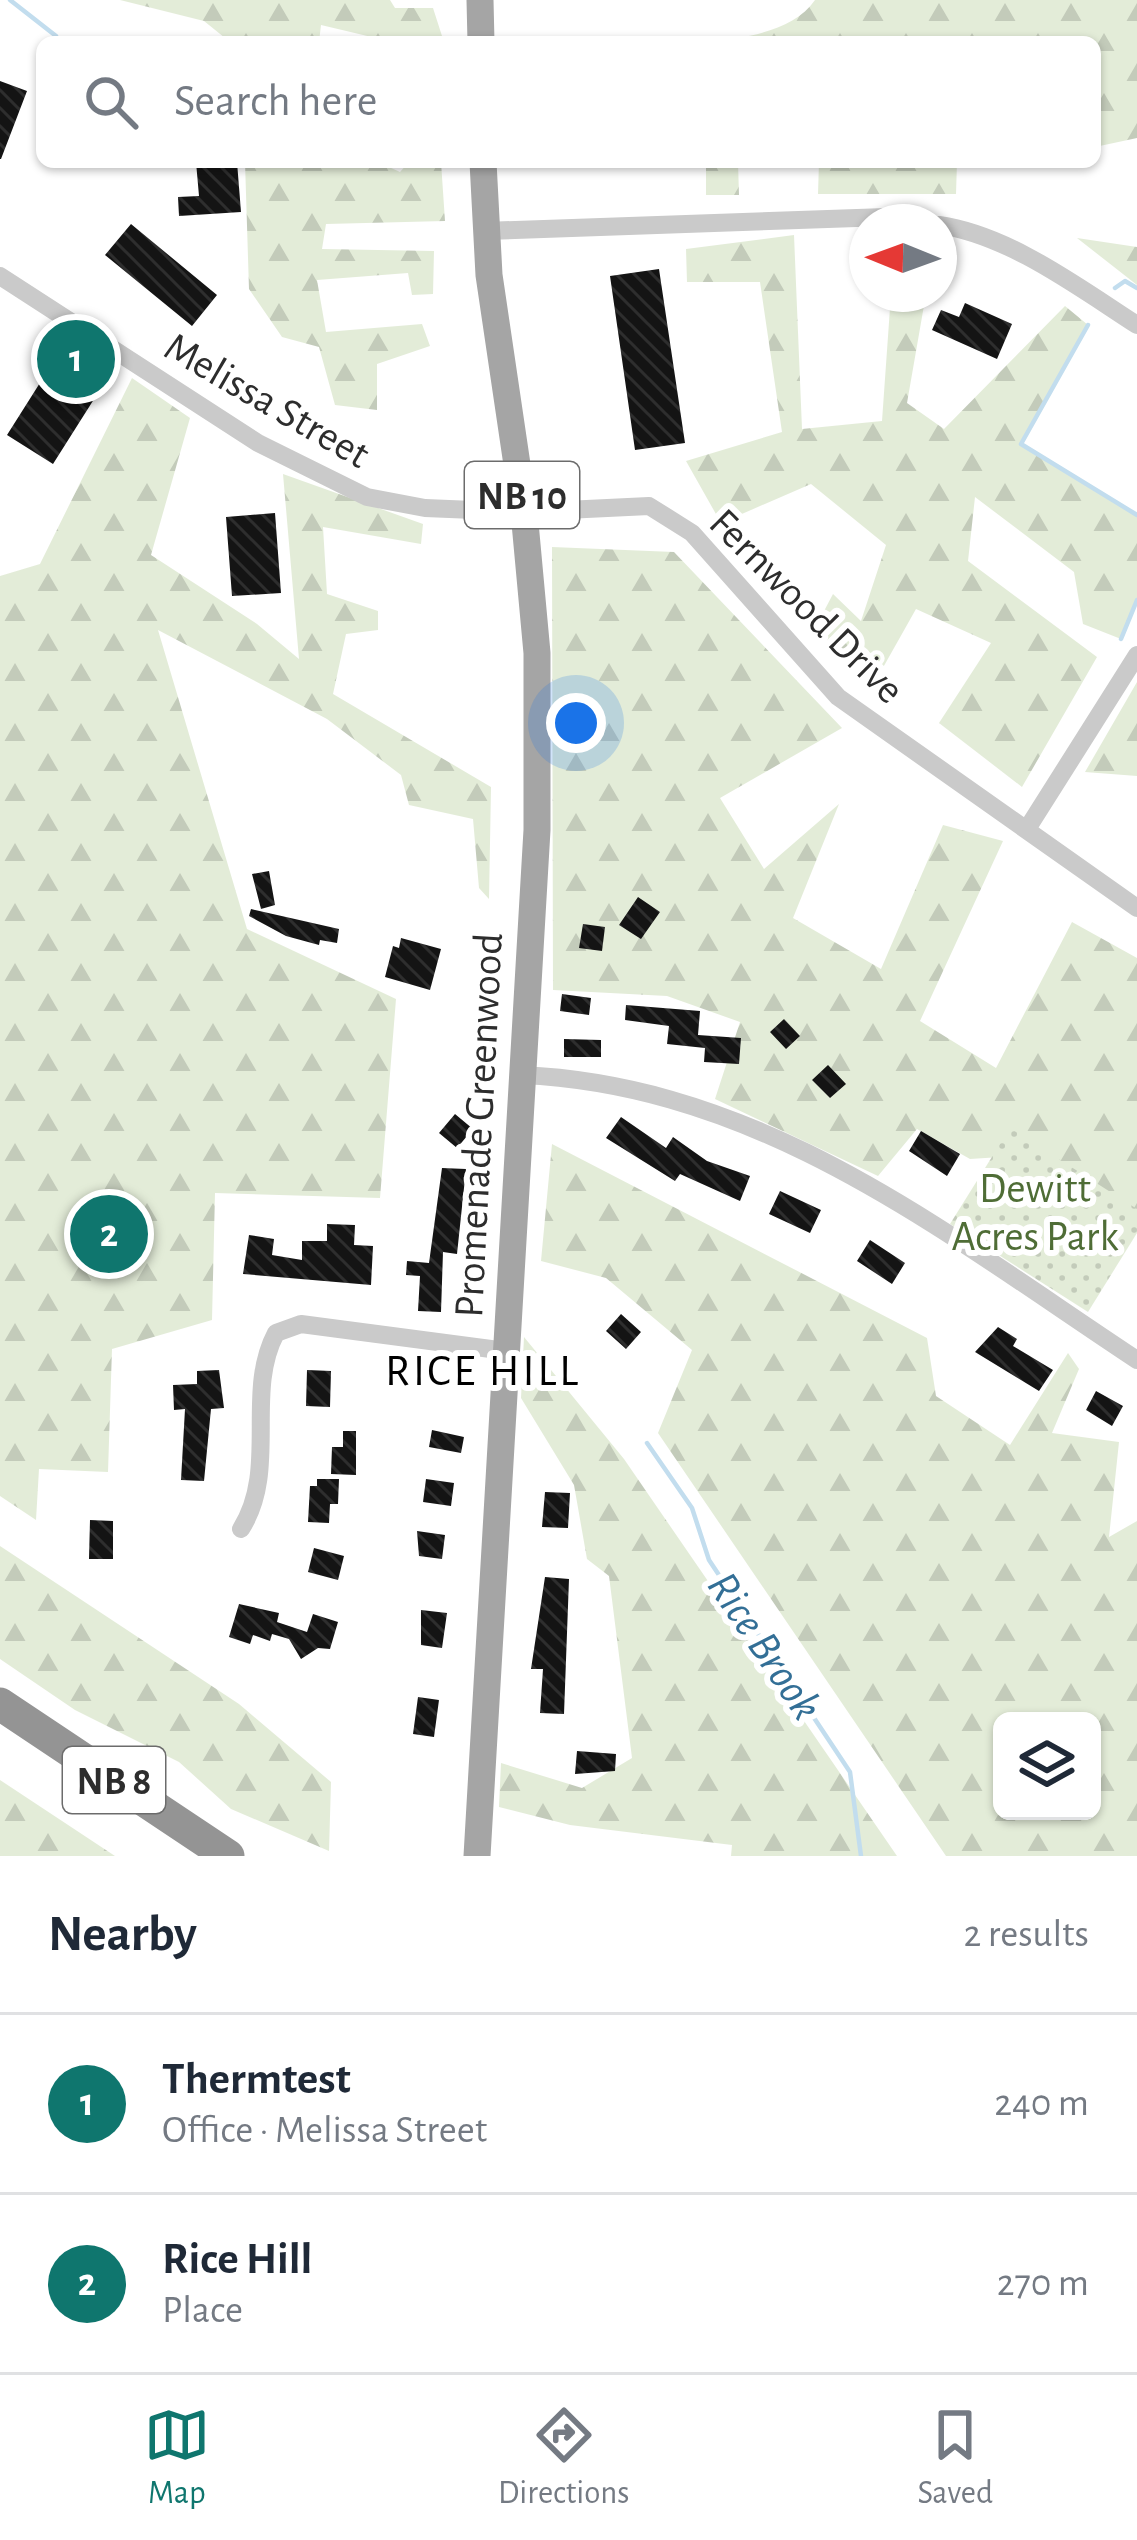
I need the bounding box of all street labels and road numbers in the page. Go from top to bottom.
street label: Melissa Street [158,325,376,476]
road number: NB 10 [465,462,579,528]
street label: Fernwood Drive [701,501,912,712]
street label: Promenade Greenwood [448,932,510,1319]
road number: NB 8 [63,1747,165,1813]

